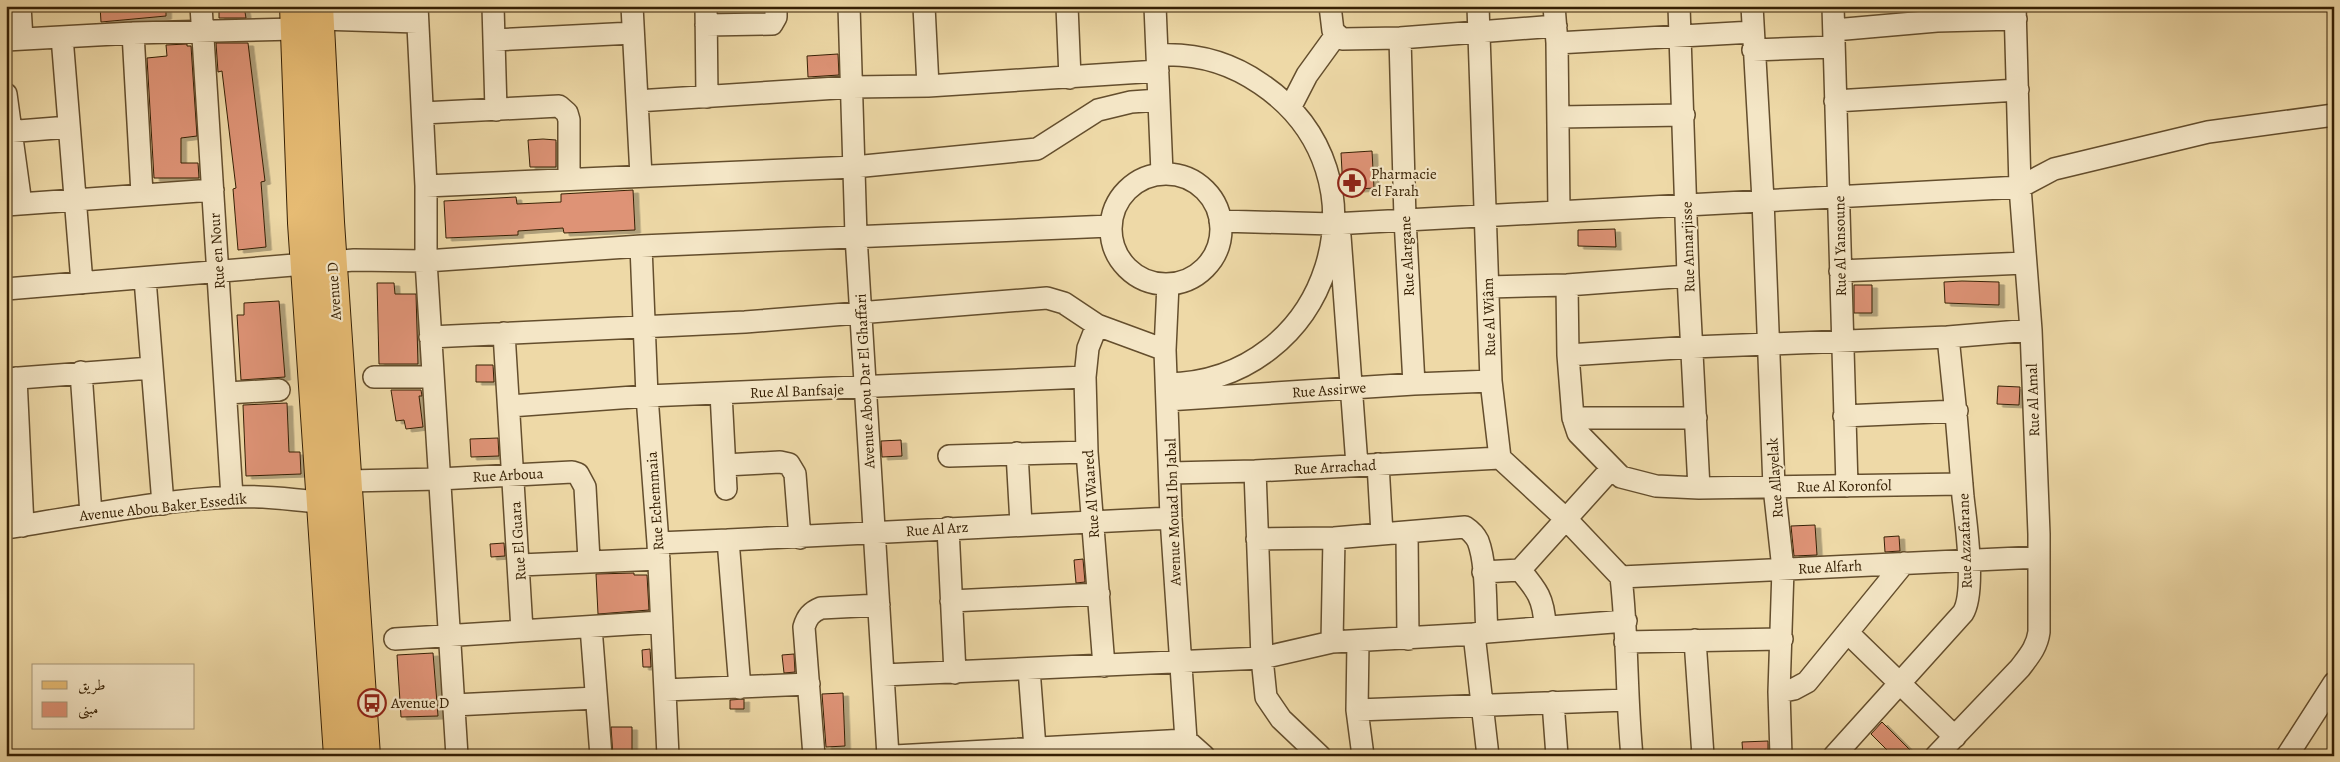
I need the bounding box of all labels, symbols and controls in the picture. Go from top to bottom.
place label: Pharmacie el Farah [1371,164,1437,201]
pharmacy icon: Pharmacie el Farah [1337,168,1367,198]
street label: Rue Al Yansoune [1829,195,1851,296]
street label: Rue Annarjisse [1676,201,1700,293]
street label: Rue en Nour [204,212,230,290]
street label: Rue Alargane [1395,215,1419,297]
street label: Avenue D [322,261,346,322]
street label: Rue Al Wiâm [1478,277,1500,357]
street label: Avenue Abou Dar El Ghaffari [850,293,880,470]
street label: Rue Al Amal [2022,363,2044,437]
street label: Rue Assirwe [1291,377,1367,403]
street label: Rue Al Banfsaje [750,379,845,403]
street label: Rue Allayelak [1762,437,1788,519]
street label: Avenue Mouad Ibn Jabal [1160,438,1186,587]
street label: Rue Al Waared [1078,448,1104,539]
street label: Rue Echemmaia [642,451,668,551]
street label: Rue Arrachad [1293,455,1378,479]
street label: Rue Arboua [472,463,544,487]
street label: Rue Al Koronfol [1796,475,1892,497]
street label: Avenue Abou Baker Essedik [77,488,248,526]
street label: Rue Azzafarane [1953,493,1977,589]
street label: Rue El Guara [505,501,531,581]
street label: Rue Al Arz [905,517,969,541]
street label: Rue Alfarh [1797,555,1863,579]
legend [32,664,195,730]
text: طريق [78,675,105,695]
bus stop icon: Avenue D [357,688,387,718]
place label: Avenue D [390,693,449,713]
text: مبنى [78,699,98,720]

